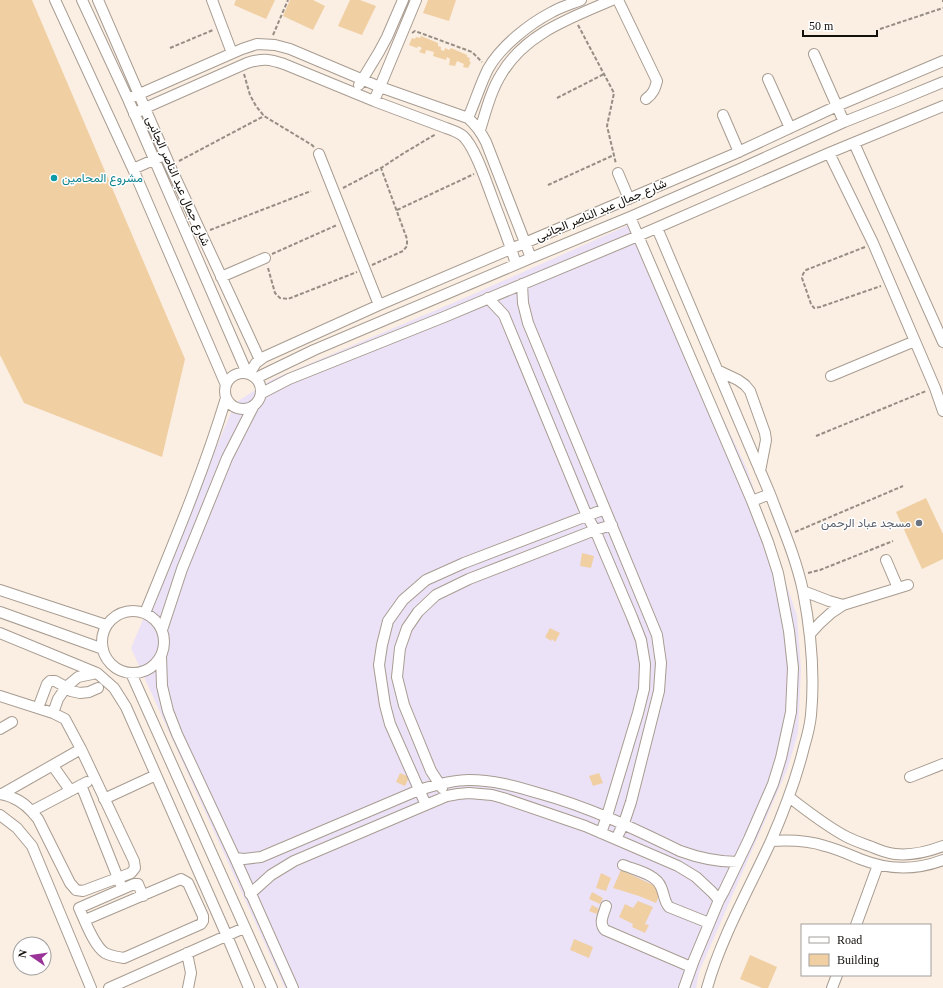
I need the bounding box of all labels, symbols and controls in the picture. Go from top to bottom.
scale bar [803,12,877,38]
text: 50 m [809,19,834,33]
street label: شارع جمال عبد الناصر الجانبى [141,114,213,249]
place label: مشروع المحامين [62,171,143,187]
marker: مشروع المحامين [49,173,59,183]
street label: شارع جمال عبد الناصر الجانبى [533,176,669,246]
place label: مسجد عباد الرحمن [821,516,911,531]
marker: مسجد عباد الرحمن [914,518,924,528]
legend [801,924,931,976]
text: Road [837,933,862,947]
north arrow [12,936,52,976]
text: N [16,948,29,959]
text: Building [837,953,879,967]

